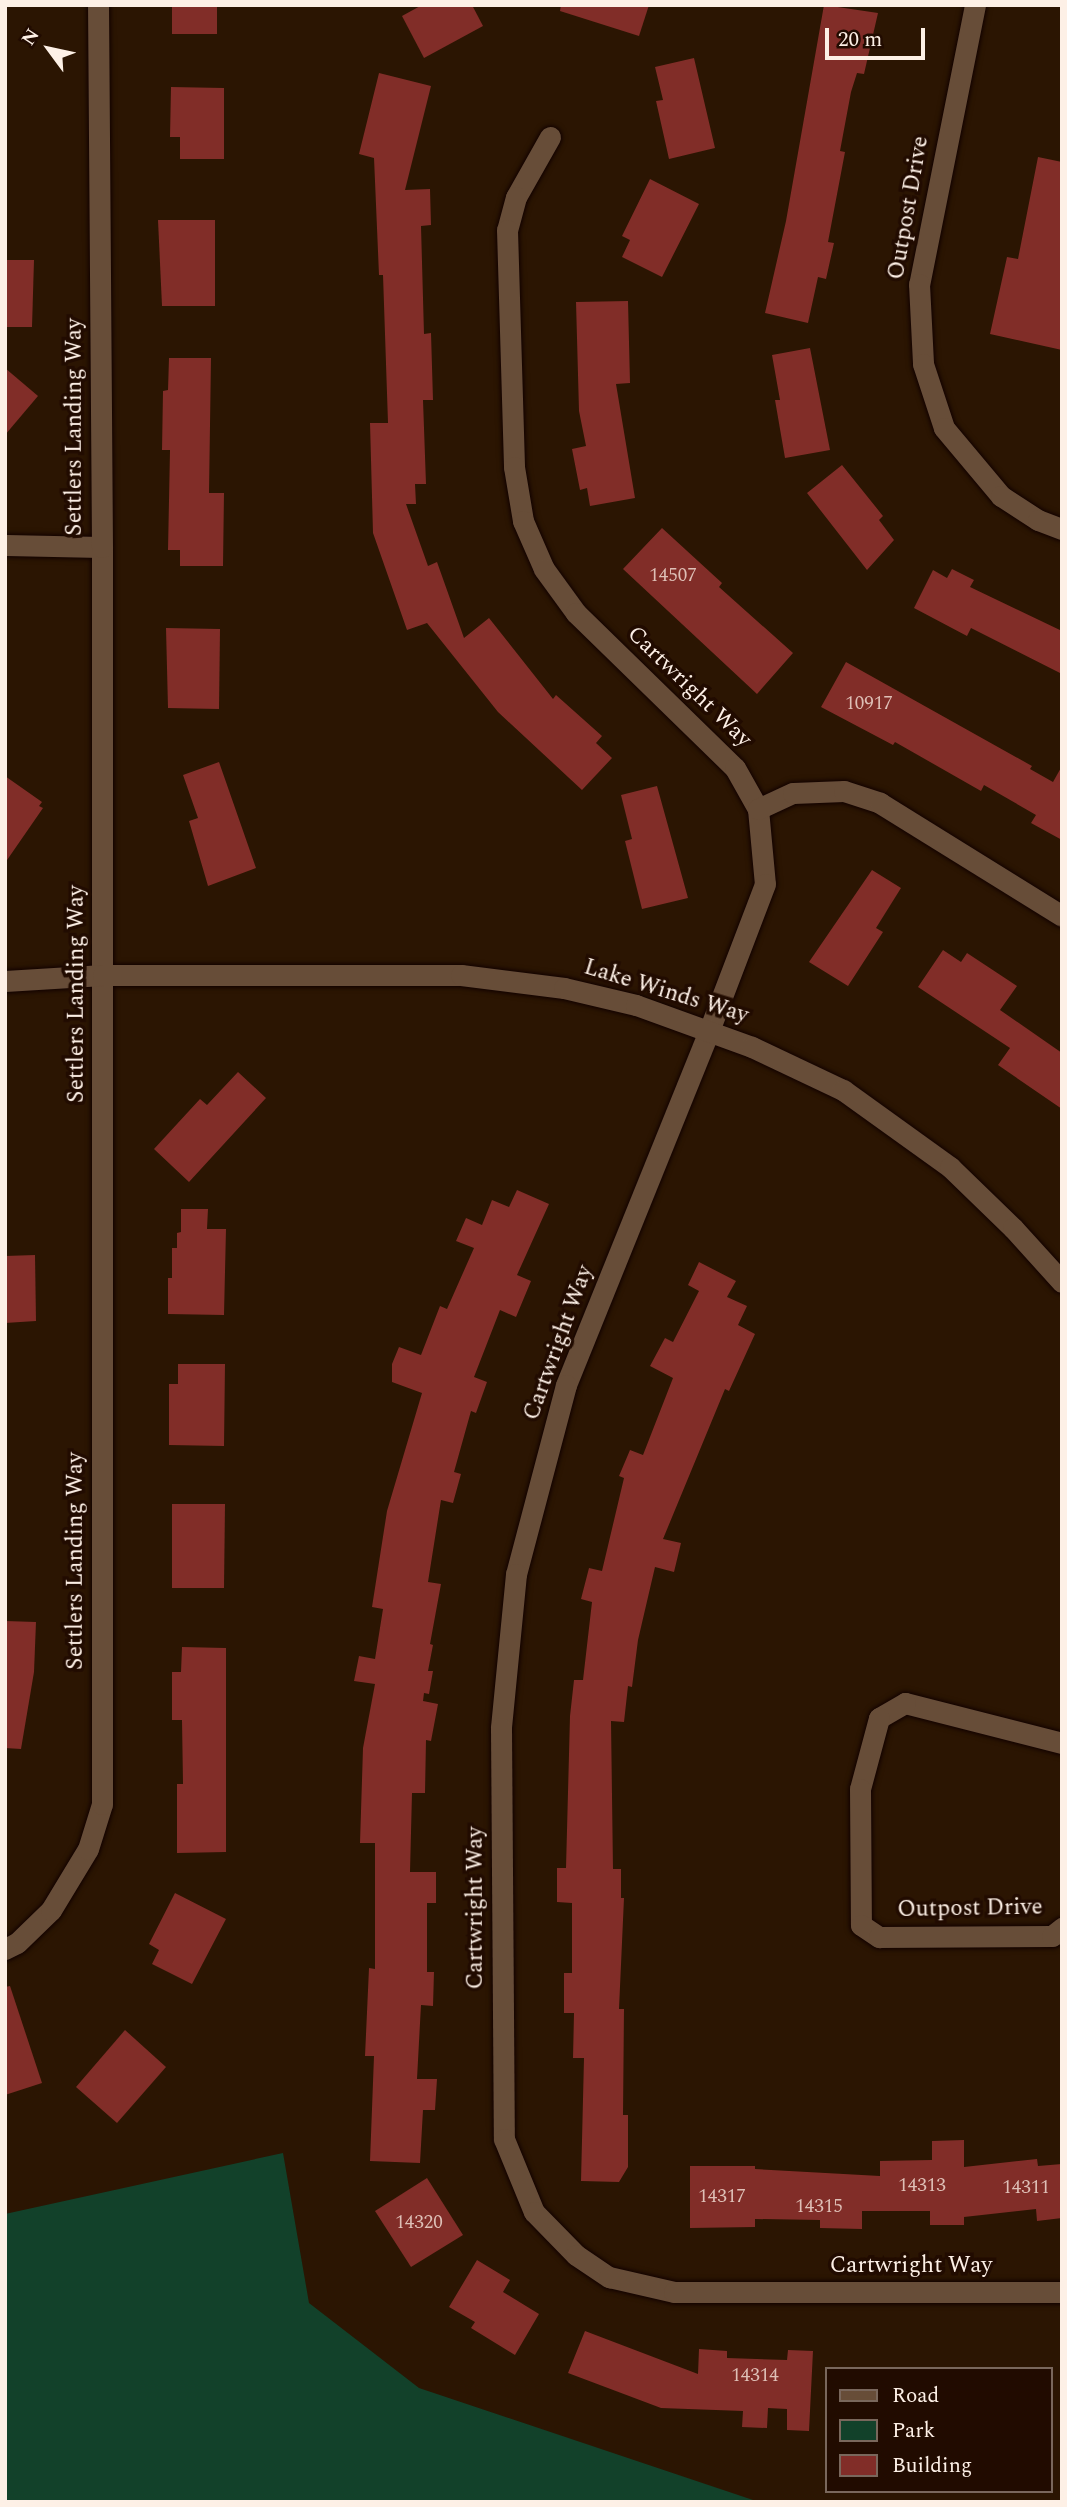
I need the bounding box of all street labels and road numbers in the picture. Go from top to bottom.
street label: Outpost Drive [883,134,935,282]
street label: Settlers Landing Way [61,318,89,536]
street label: Cartwright Way [621,621,757,753]
street label: Settlers Landing Way [63,885,91,1103]
street label: Lake Winds Way [580,954,752,1030]
street label: Cartwright Way [518,1262,600,1424]
street label: Settlers Landing Way [62,1452,90,1670]
street label: Cartwright Way [462,1827,490,1989]
street label: Outpost Drive [897,1894,1043,1924]
street label: Cartwright Way [830,2252,992,2280]

